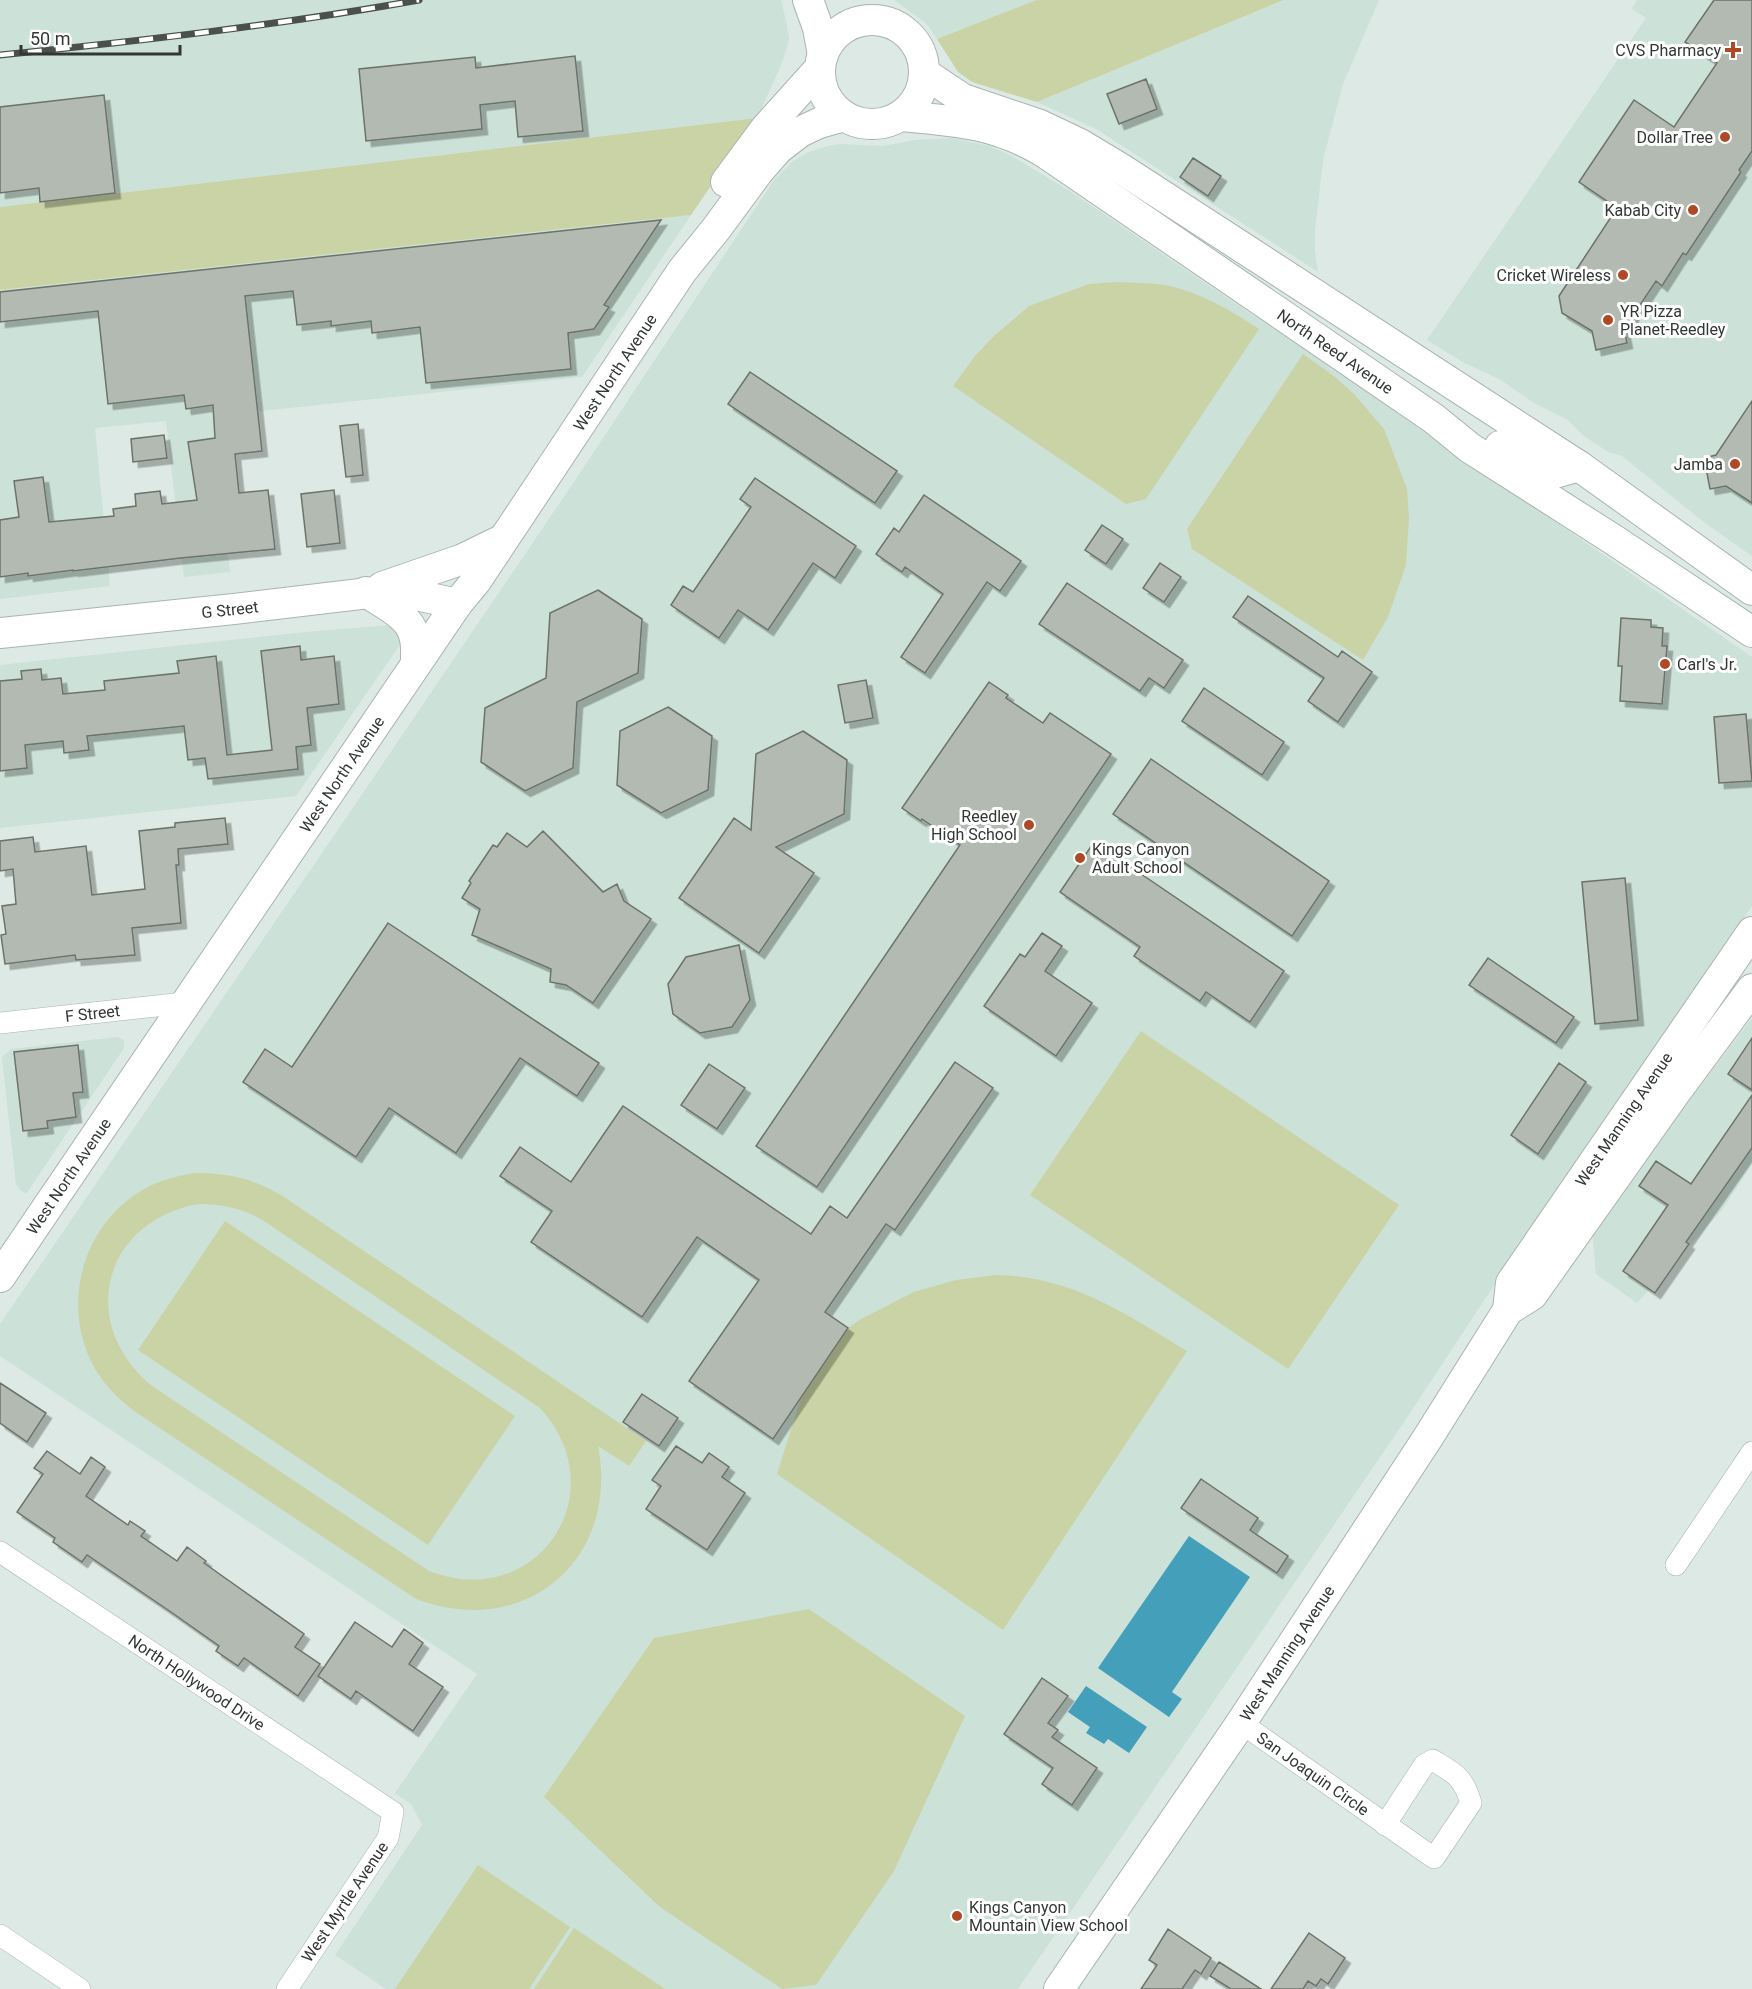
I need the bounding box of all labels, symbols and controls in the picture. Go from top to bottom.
scale bar [21,18,180,56]
text: 50 m [30,28,70,49]
place label: CVS Pharmacy [1615,41,1721,60]
marker: CVS Pharmacy [1726,43,1740,57]
place label: Dollar Tree [1637,128,1713,147]
marker: Dollar Tree [1718,130,1732,144]
place label: Kabab City [1605,201,1681,220]
marker: Kabab City [1686,203,1700,217]
place label: Cricket Wireless [1497,266,1611,285]
marker: Cricket Wireless [1616,268,1630,282]
place label: YR Pizza Planet-Reedley [1620,302,1726,339]
street label: North Reed Avenue [1274,305,1397,398]
street label: West North Avenue [569,310,660,434]
marker: YR Pizza Planet-Reedley [1601,313,1615,327]
place label: Jamba [1674,455,1723,474]
marker: Jamba [1728,457,1742,471]
street label: G Street [200,597,259,622]
place label: Carl's Jr. [1677,655,1737,674]
marker: Carl's Jr. [1658,657,1672,671]
street label: West North Avenue [295,712,388,836]
place label: Reedley High School [931,807,1017,844]
marker: Reedley High School [1022,818,1036,832]
place label: Kings Canyon Adult School [1092,840,1189,877]
marker: Kings Canyon Adult School [1073,851,1087,865]
street label: F Street [64,1001,121,1025]
street label: West Manning Avenue [1571,1048,1676,1190]
street label: West North Avenue [22,1114,115,1238]
street label: West Manning Avenue [1236,1582,1338,1724]
street label: North Hollywood Drive [125,1630,269,1734]
street label: San Joaquin Circle [1253,1728,1373,1819]
street label: West Myrtle Avenue [298,1838,392,1966]
place label: Kings Canyon Mountain View School [969,1898,1128,1935]
marker: Kings Canyon Mountain View School [950,1909,964,1923]

